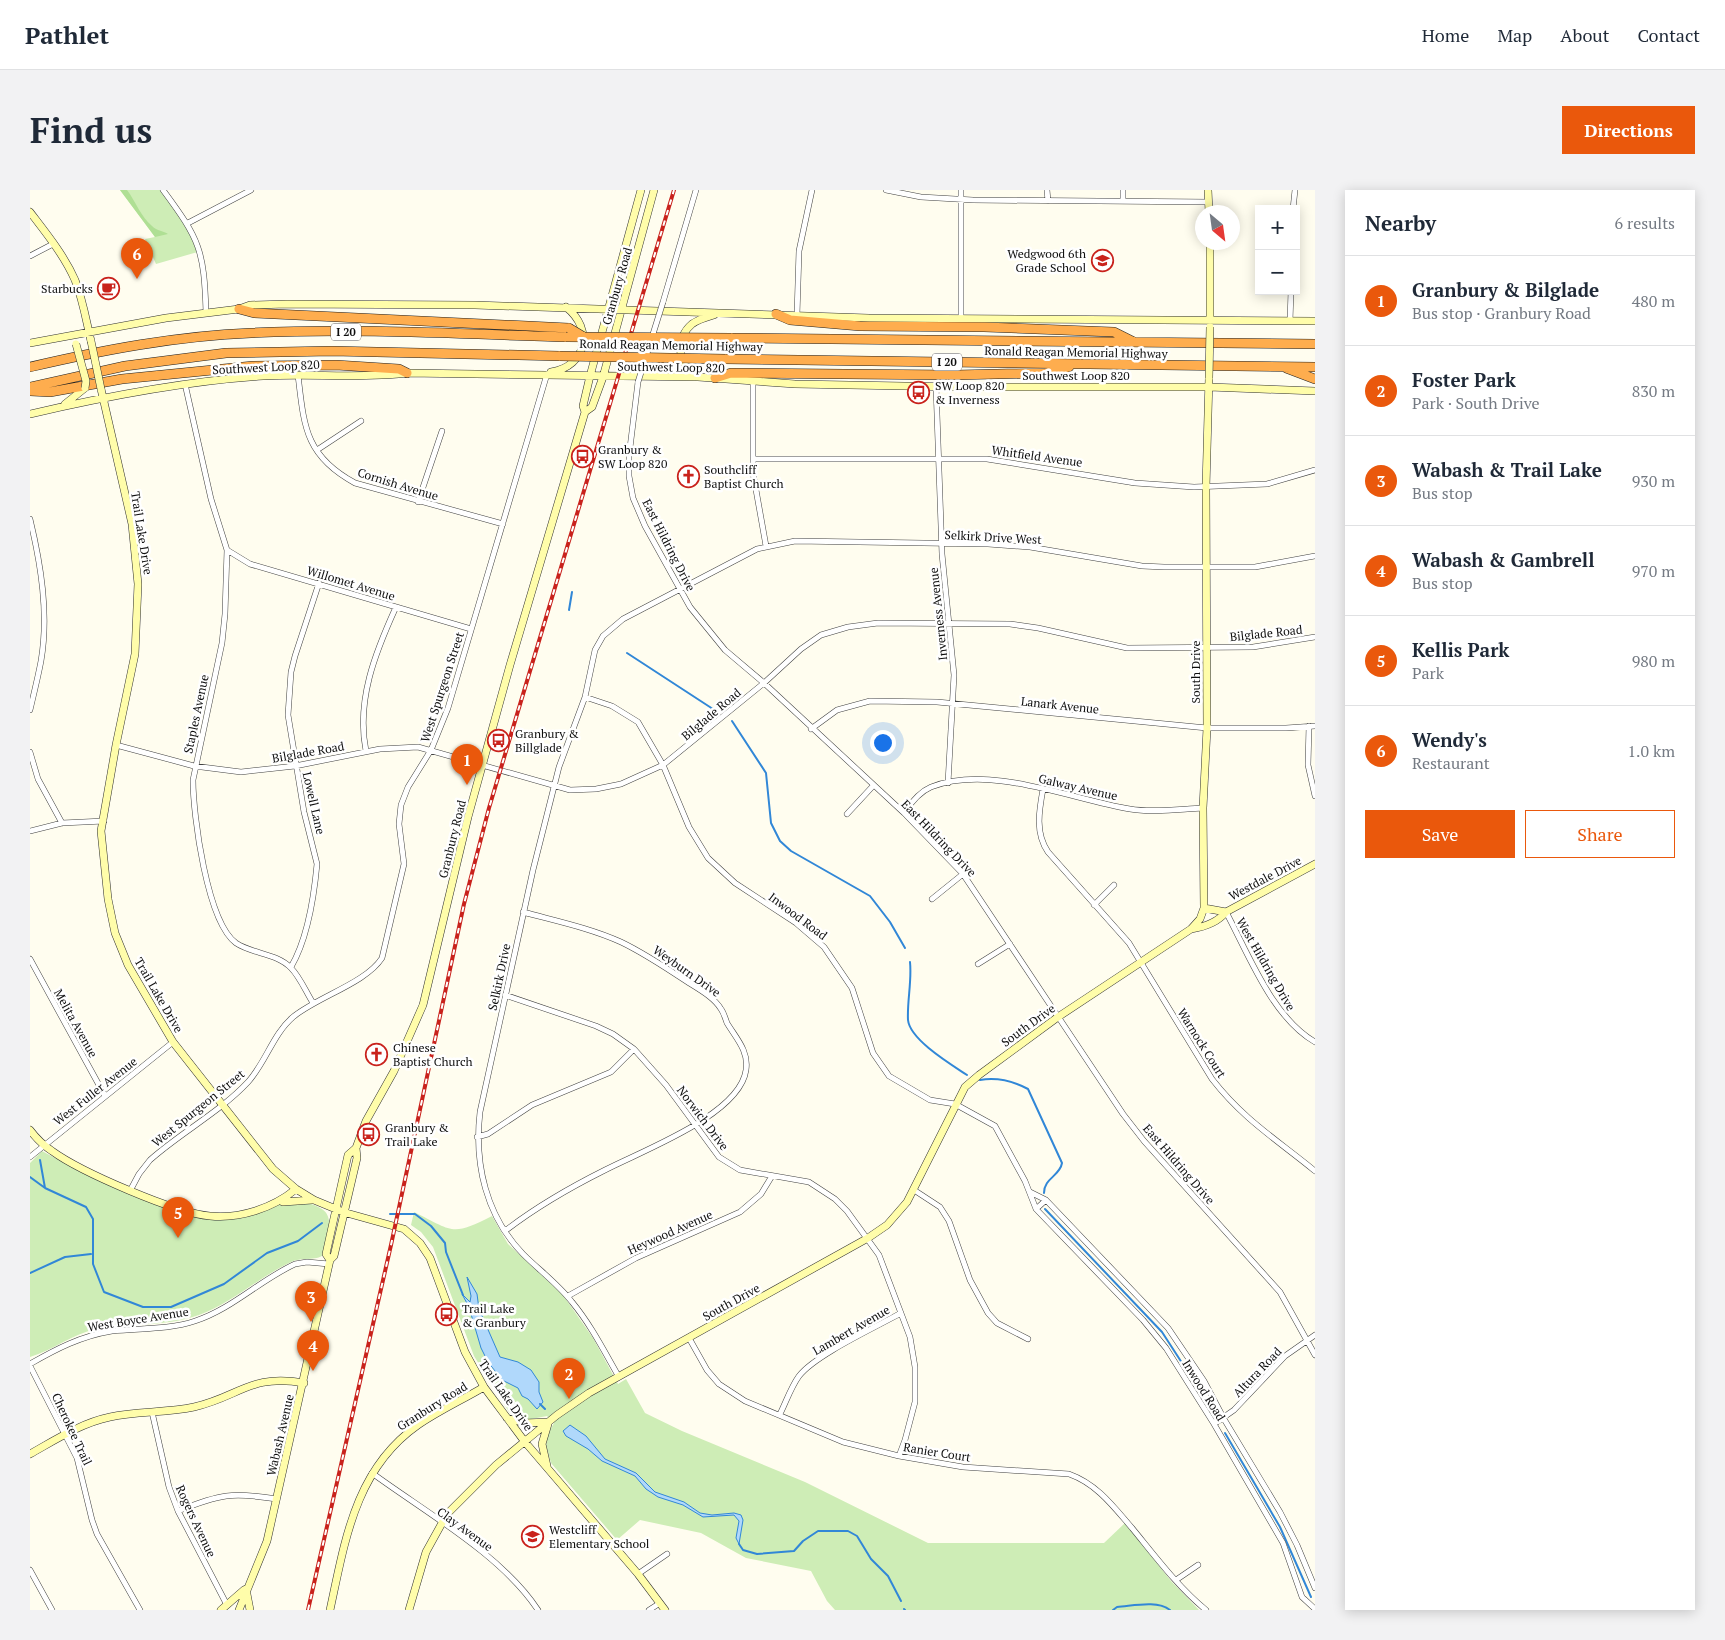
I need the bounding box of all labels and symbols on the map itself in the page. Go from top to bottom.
north arrow [1195,205,1240,250]
pin: 6 [121,238,153,279]
street label: Granbury Road [599,245,635,327]
place label: Wedgwood 6th Grade School [1007,246,1086,275]
school or university icon: Wedgwood 6th Grade School [1090,248,1114,272]
cafe icon: Starbucks [97,276,121,300]
place label: Starbucks [41,281,93,296]
road number: I 20 [331,324,361,340]
street label: Ronald Reagan Memorial Highway [579,336,764,354]
street label: Ronald Reagan Memorial Highway [984,343,1169,361]
road number: I 20 [932,353,962,370]
street label: Southwest Loop 820 [212,357,320,377]
street label: Southwest Loop 820 [617,359,725,375]
street label: Southwest Loop 820 [1022,368,1130,383]
place label: SW Loop 820 & Inverness [935,378,1004,407]
bus stop icon: SW Loop 820 & Inverness [907,380,931,404]
place label: Granbury & SW Loop 820 [598,442,667,471]
street label: Whitfield Avenue [990,442,1084,470]
bus stop icon: Granbury & SW Loop 820 [570,444,594,468]
place label: Southcliff Baptist Church [704,462,784,491]
church icon: Southcliff Baptist Church [676,464,700,488]
street label: Cornish Avenue [356,465,440,503]
street label: Trail Lake Drive [128,490,156,576]
street label: East Hildring Drive [639,496,699,594]
street label: Selkirk Drive West [944,527,1042,547]
street label: Willomet Avenue [305,562,397,604]
street label: Inverness Avenue [926,567,950,661]
street label: Bilglade Road [1229,622,1303,644]
street label: West Spurgeon Street [417,630,467,744]
street label: South Drive [1188,641,1203,704]
street label: Staples Avenue [180,673,212,755]
street label: Bilglade Road [678,685,744,743]
street label: Lanark Avenue [1020,693,1100,717]
place label: Granbury & Billglade [515,726,579,755]
bus stop icon: Granbury & Billglade [487,728,511,752]
your location [870,730,896,756]
street label: Bilglade Road [271,738,346,766]
pin: 1 [451,744,483,785]
street label: Lowell Lane [300,770,328,836]
street label: Galway Avenue [1037,771,1119,803]
street label: East Hildring Drive [898,796,980,880]
street label: Granbury Road [435,798,469,880]
street label: Westdale Drive [1226,853,1304,903]
street label: Inwood Road [766,889,831,943]
street label: West Hildring Drive [1233,915,1299,1013]
street label: Selkirk Drive [485,942,513,1012]
street label: Weyburn Drive [650,942,724,1000]
street label: Trail Lake Drive [131,955,187,1035]
street label: Melita Avenue [51,986,101,1060]
street label: South Drive [998,1000,1058,1050]
street label: Warnock Court [1175,1005,1230,1081]
place label: Chinese Baptist Church [393,1040,473,1069]
church icon: Chinese Baptist Church [365,1042,389,1066]
street label: West Fuller Avenue [50,1054,140,1128]
street label: West Spurgeon Street [149,1066,248,1150]
street label: Norwich Drive [674,1083,732,1153]
place label: Granbury & Trail Lake [385,1120,449,1149]
street label: East Hildring Drive [1140,1121,1218,1207]
bus stop icon: Granbury & Trail Lake [357,1122,381,1146]
pin: 5 [162,1197,194,1238]
street label: Heywood Avenue [625,1207,715,1257]
street label: South Drive [700,1280,762,1324]
pin: 3 [295,1281,327,1322]
place label: Trail Lake & Granbury [462,1301,527,1330]
street label: Lambert Avenue [810,1302,892,1358]
bus stop icon: Trail Lake & Granbury [434,1303,458,1327]
street label: West Boyce Avenue [86,1304,190,1334]
pin: 4 [297,1330,329,1371]
street label: Altura Road [1230,1344,1285,1400]
street label: Trail Lake Drive [476,1356,536,1434]
street label: Inwood Road [1179,1357,1229,1424]
pin: 2 [553,1358,585,1399]
street label: Granbury Road [394,1378,470,1434]
street label: Cherokee Trail [49,1390,95,1468]
street label: Wabash Avenue [263,1393,297,1477]
street label: Ranier Court [902,1439,972,1465]
street label: Rogers Avenue [173,1482,219,1560]
street label: Clay Avenue [434,1504,496,1554]
place label: Westcliff Elementary School [549,1522,650,1551]
school or university icon: Westcliff Elementary School [521,1524,545,1548]

